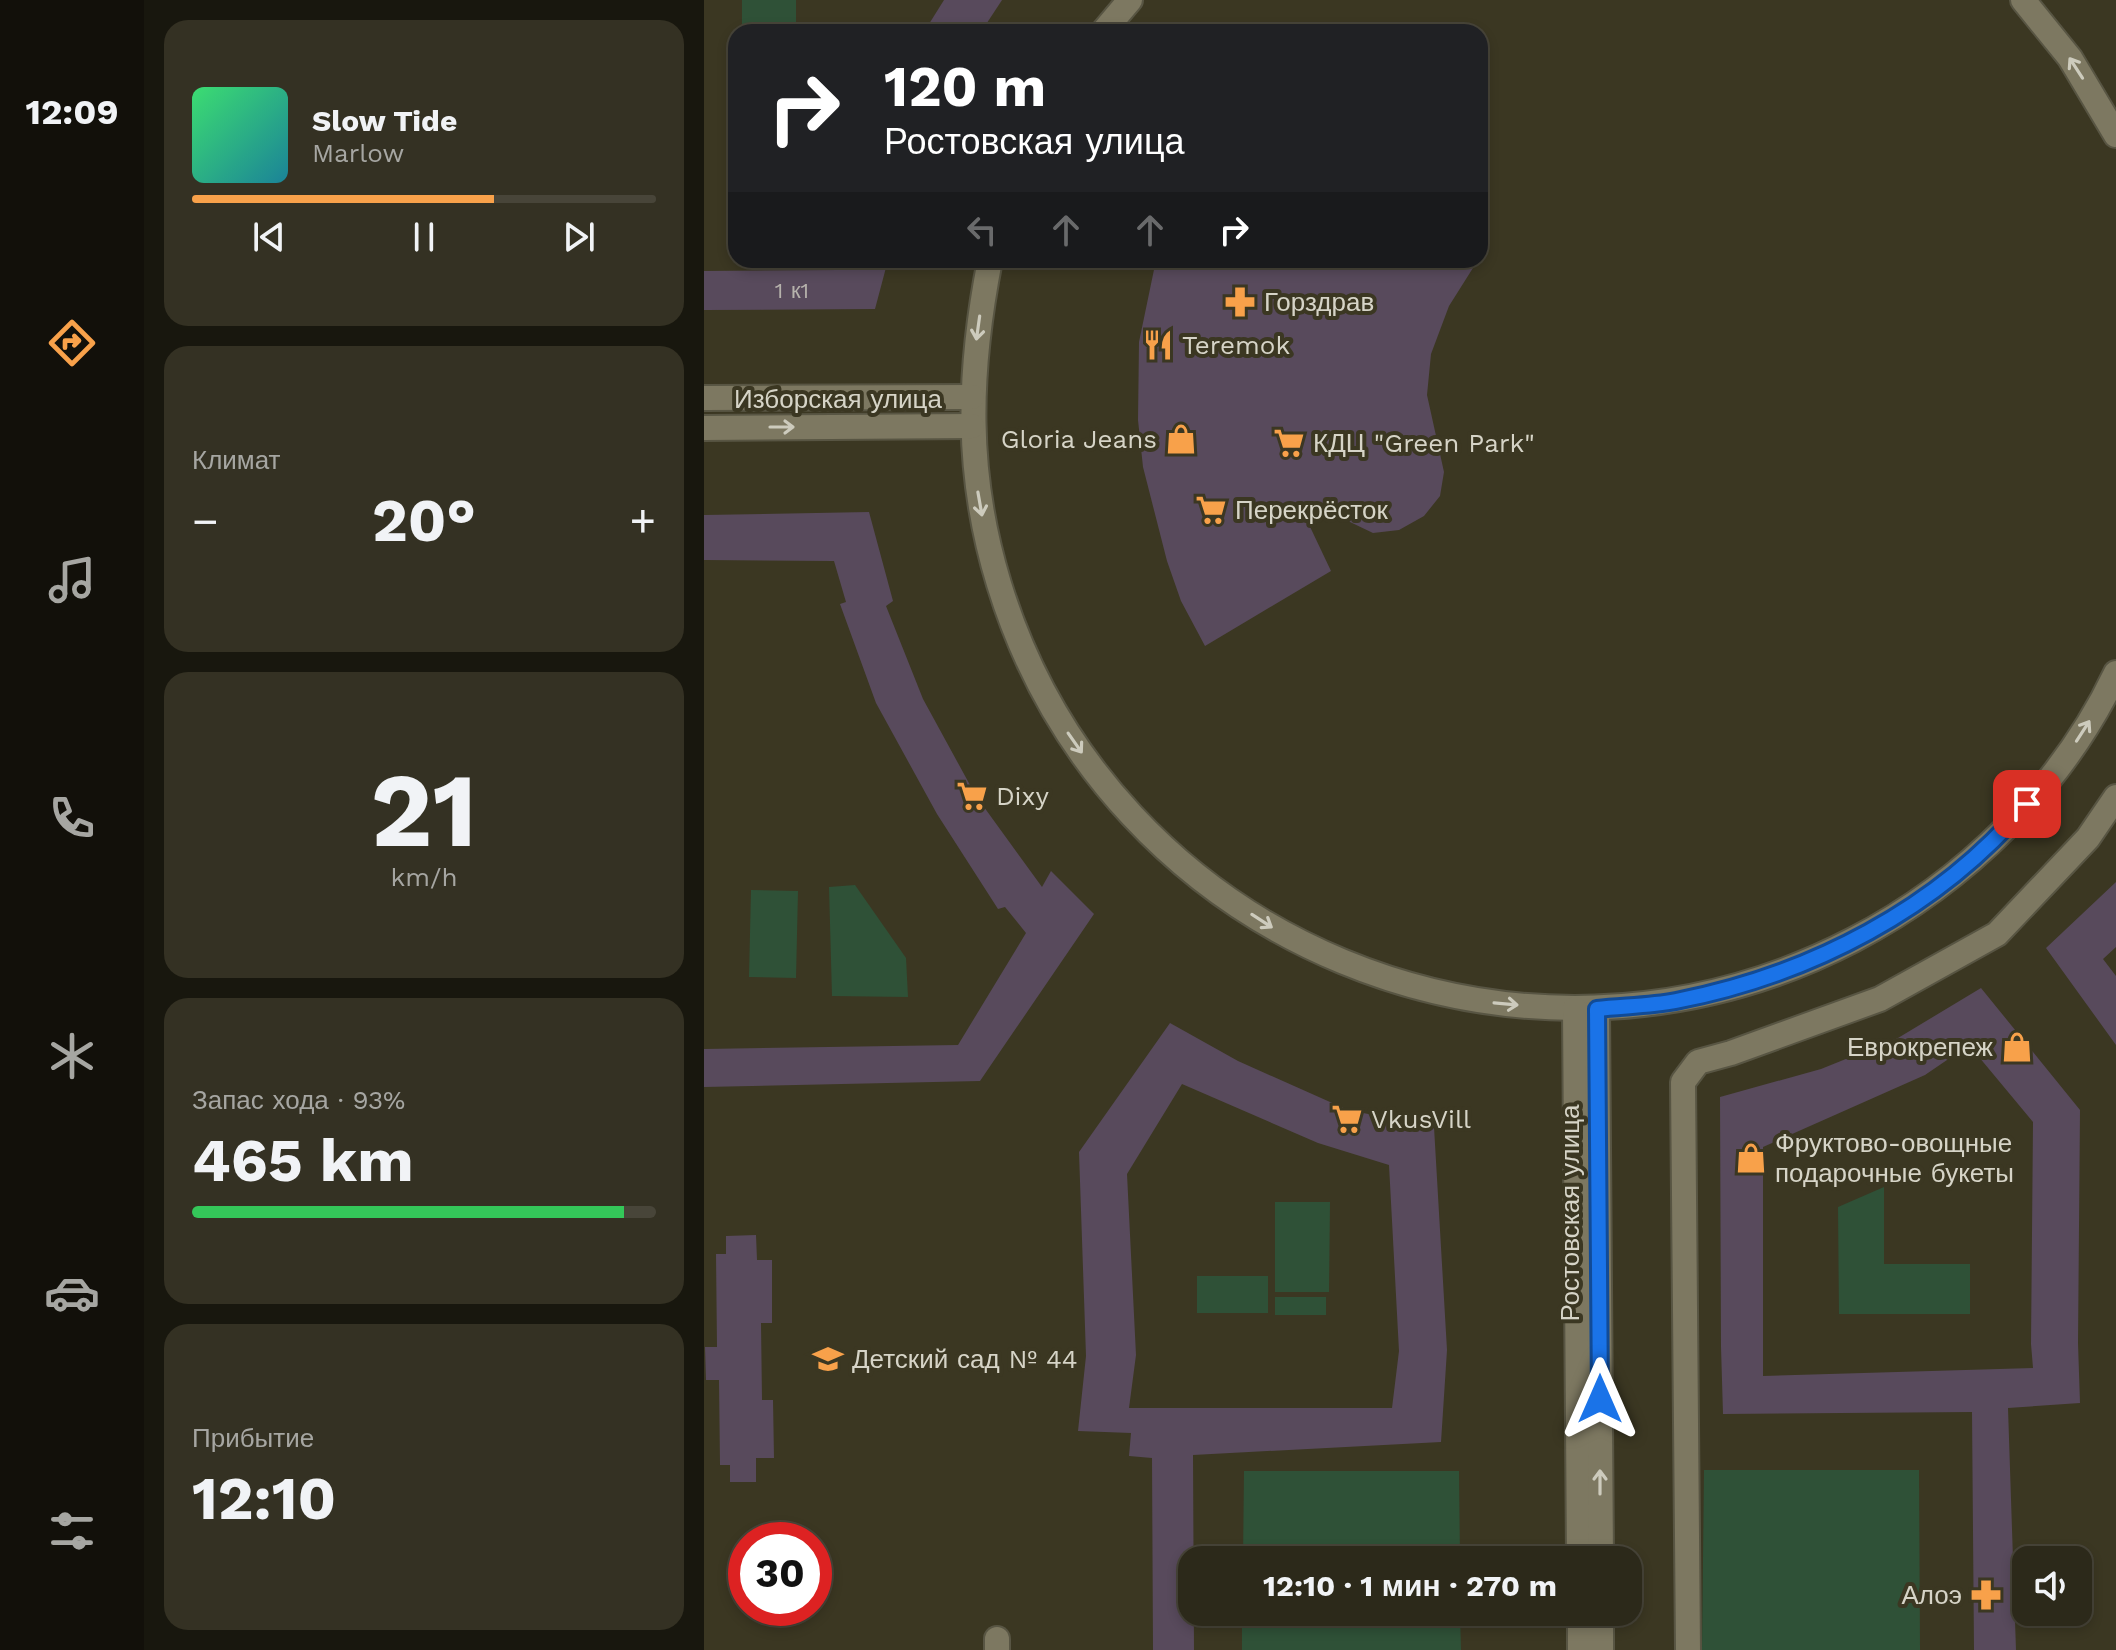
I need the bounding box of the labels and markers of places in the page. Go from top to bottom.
pharmacy icon: Горздрав [1223,285,1257,319]
place label: Горздрав [1264,287,1374,317]
restaurant icon: Teremok [1141,328,1175,362]
place label: Teremok [1182,330,1290,360]
shop icon: Gloria Jeans [1164,422,1198,456]
place label: Gloria Jeans [1001,424,1157,454]
supermarket icon: КДЦ "Green Park" [1272,426,1306,460]
place label: КДЦ "Green Park" [1313,428,1535,458]
supermarket icon: Перекрёсток [1194,493,1228,527]
place label: Перекрёсток [1235,495,1388,525]
pin [1993,770,2061,838]
supermarket icon: Dixy [955,779,989,813]
place label: Dixy [996,781,1049,811]
shop icon: Еврокрепеж [2000,1030,2034,1064]
place label: Еврокрепеж [1847,1032,1994,1062]
supermarket icon: VkusVill [1330,1102,1364,1136]
place label: VkusVill [1371,1104,1471,1134]
place label: Фруктово-овощные подарочные букеты [1775,1128,2014,1188]
shop icon: Фруктово-овощные подарочные букеты [1734,1141,1768,1175]
school or university icon: Детский сад № 44 [811,1342,845,1376]
place label: Детский сад № 44 [852,1344,1078,1374]
pharmacy icon: Алоэ [1969,1578,2003,1612]
place label: Алоэ [1901,1580,1962,1610]

